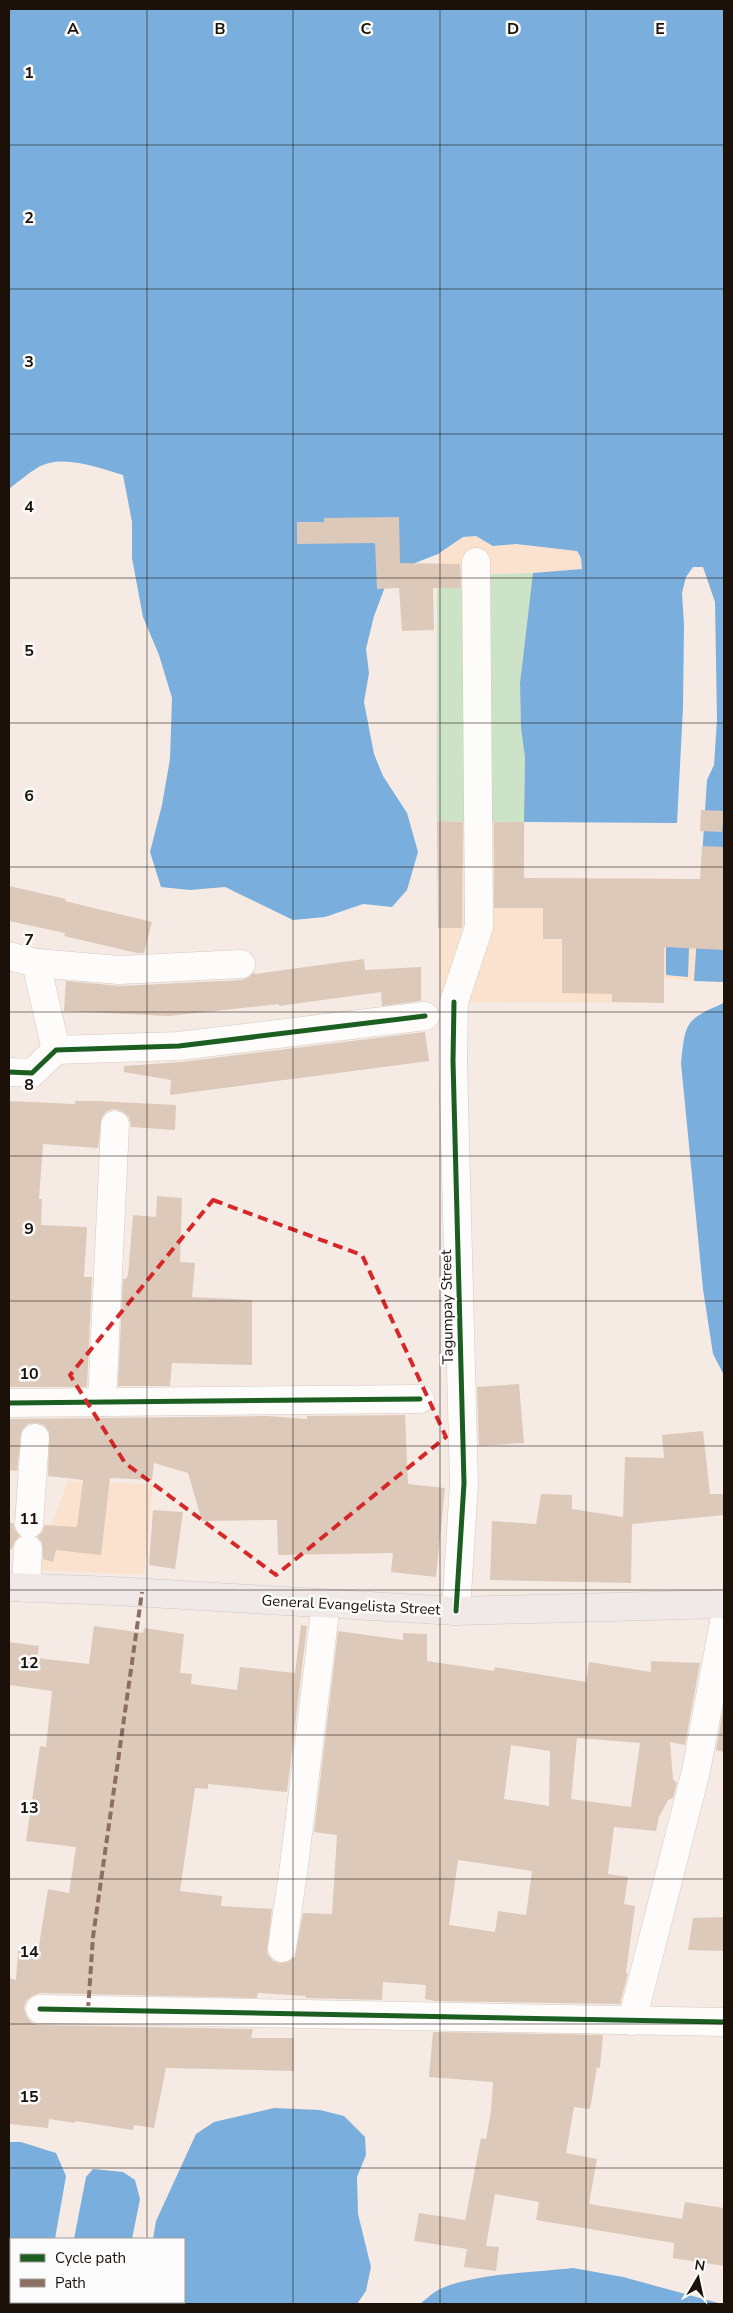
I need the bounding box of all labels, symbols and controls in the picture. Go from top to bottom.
text: A [67,18,79,40]
text: B [214,18,226,40]
text: C [361,18,372,40]
text: D [507,18,519,40]
text: E [655,18,665,40]
text: 1 [24,62,34,84]
text: 2 [24,207,34,229]
text: 3 [24,351,34,373]
text: 4 [24,496,34,518]
text: 5 [24,640,34,662]
text: 6 [24,785,34,807]
text: 7 [24,929,34,951]
text: 8 [24,1074,34,1096]
text: 9 [24,1218,34,1240]
street label: Tagumpay Street [436,1249,458,1365]
text: 10 [19,1363,39,1385]
text: 11 [19,1508,39,1530]
street label: General Evangelista Street [261,1590,442,1620]
text: 12 [19,1652,39,1674]
text: 13 [19,1797,39,1819]
text: 14 [19,1941,39,1963]
text: 15 [19,2086,39,2108]
legend [10,2238,185,2303]
text: Cycle path [55,2248,126,2268]
north arrow [673,2253,723,2303]
text: N [693,2255,707,2276]
text: Path [55,2273,86,2293]

